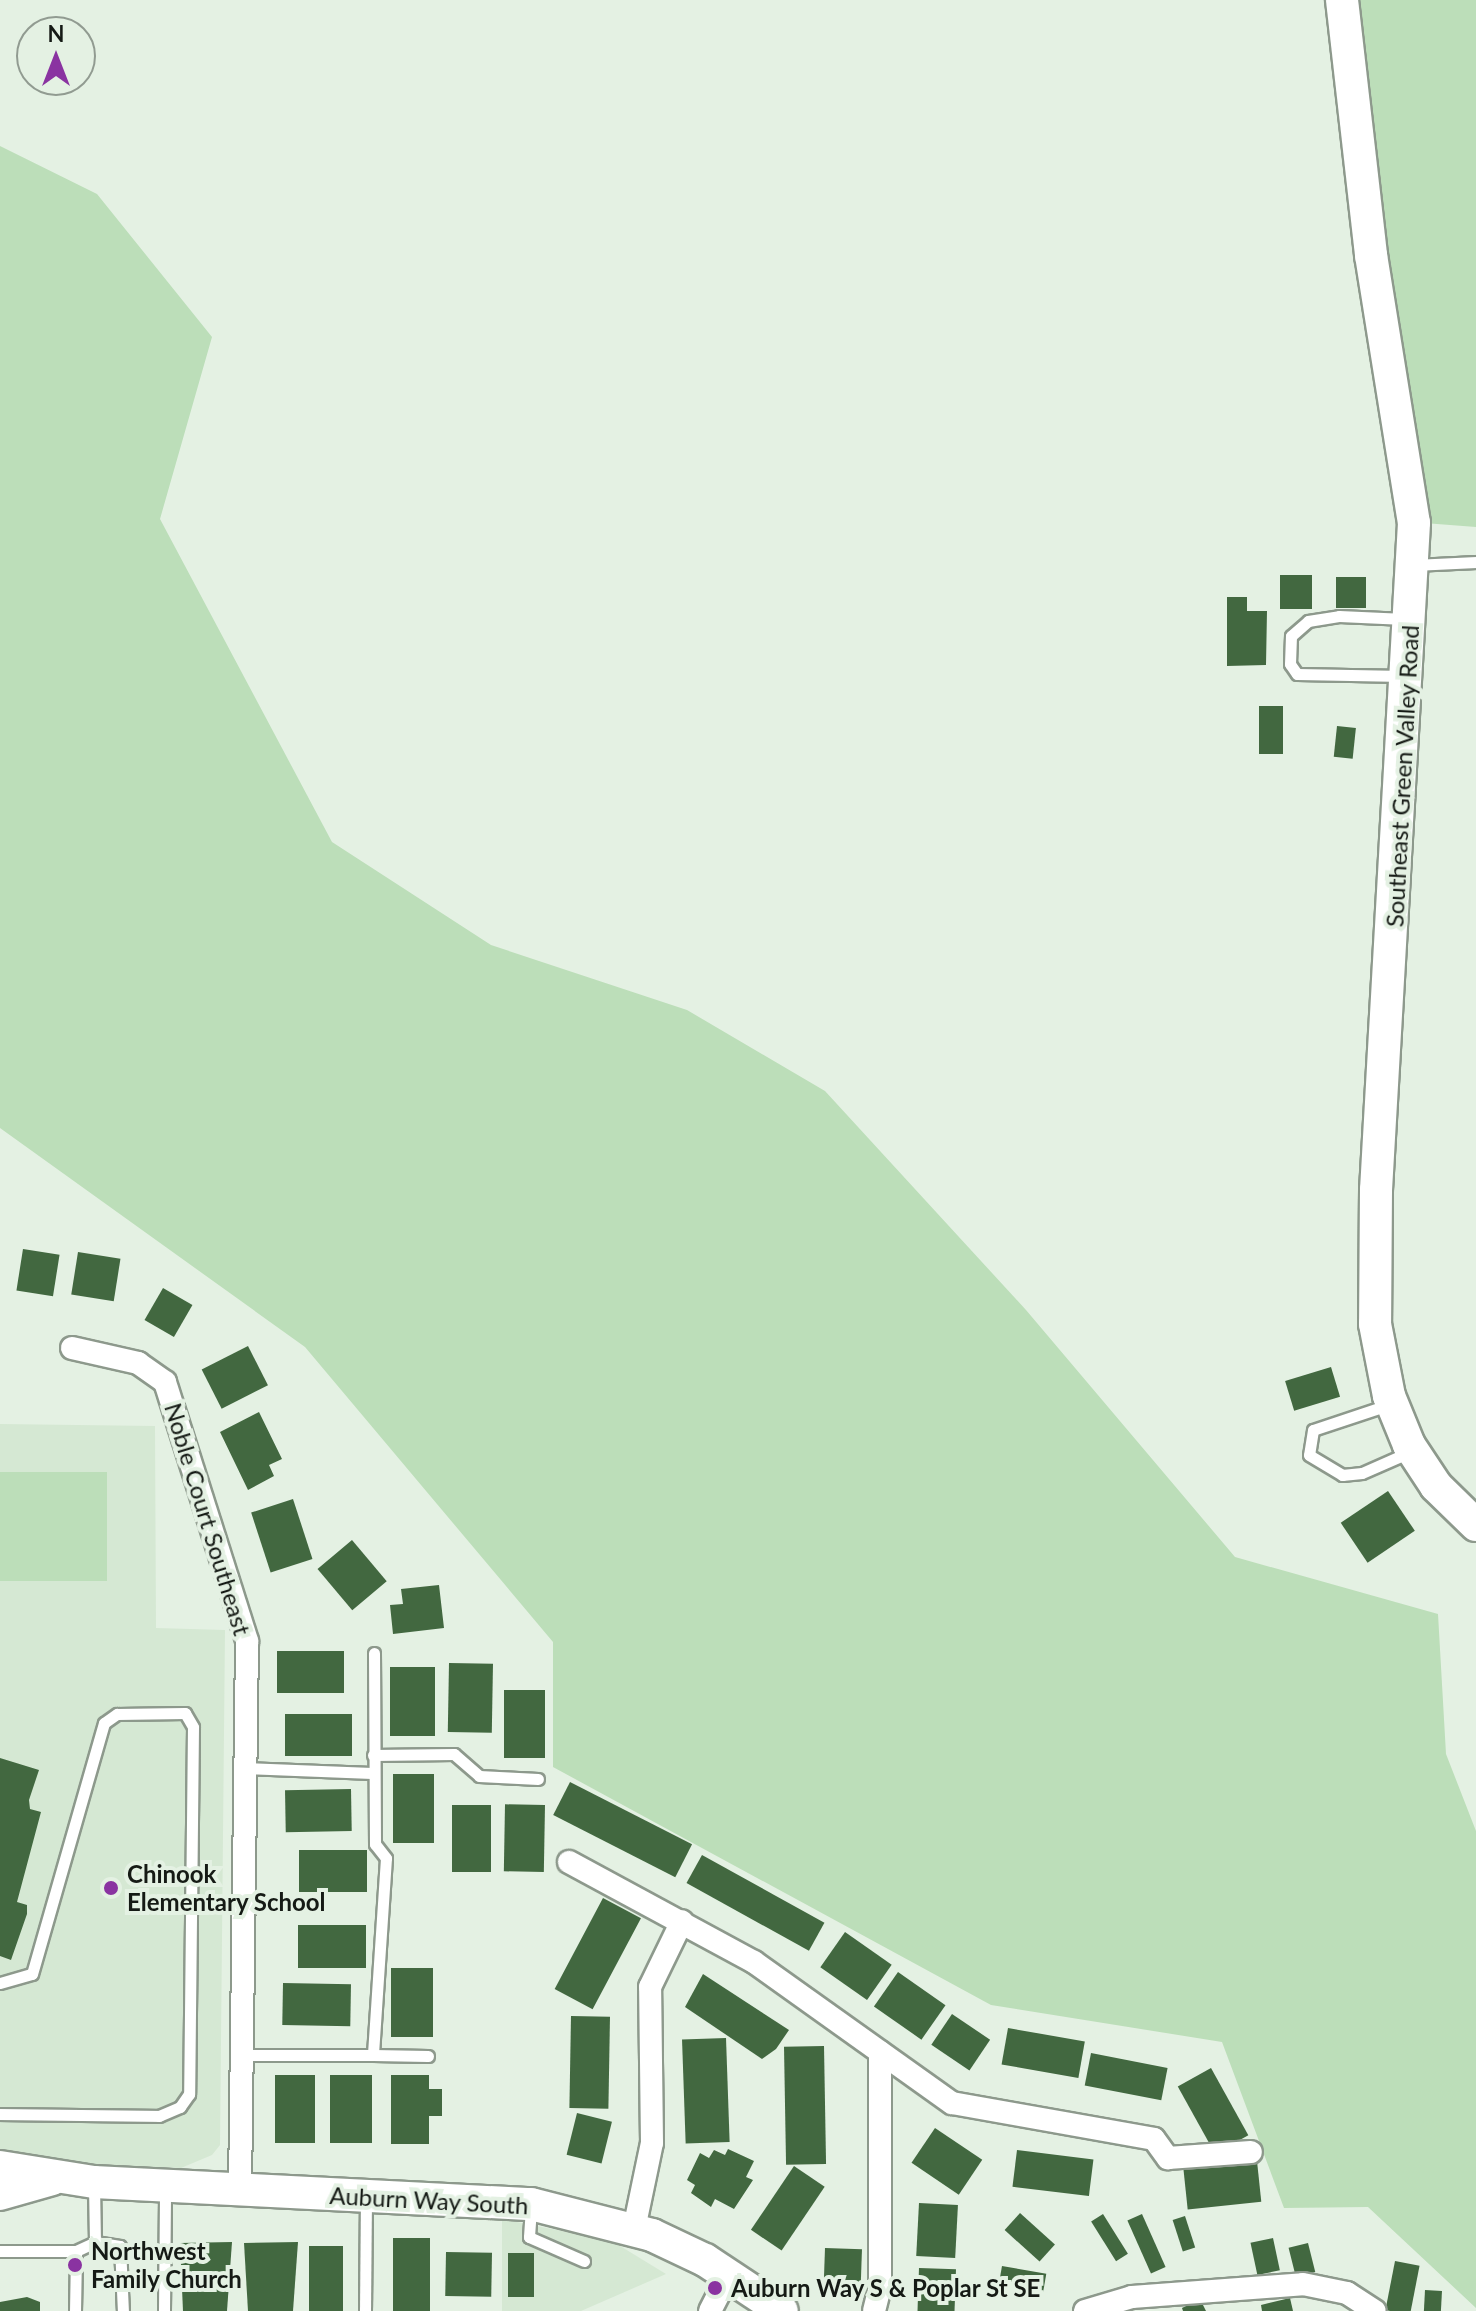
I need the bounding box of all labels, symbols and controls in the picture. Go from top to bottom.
north arrow [16,16,96,96]
text: N [48,20,64,47]
street label: Southeast Green Valley Road [1380,623,1424,929]
street label: Noble Court Southeast [159,1399,257,1639]
place label: Chinook Elementary School [127,1860,326,1916]
marker: Chinook Elementary School [102,1879,120,1897]
street label: Auburn Way South [328,2180,530,2220]
place label: Northwest Family Church [91,2237,242,2293]
marker: Northwest Family Church [66,2256,84,2274]
place label: Auburn Way S & Poplar St SE [731,2274,1042,2302]
marker: Auburn Way S & Poplar St SE [706,2279,724,2297]

